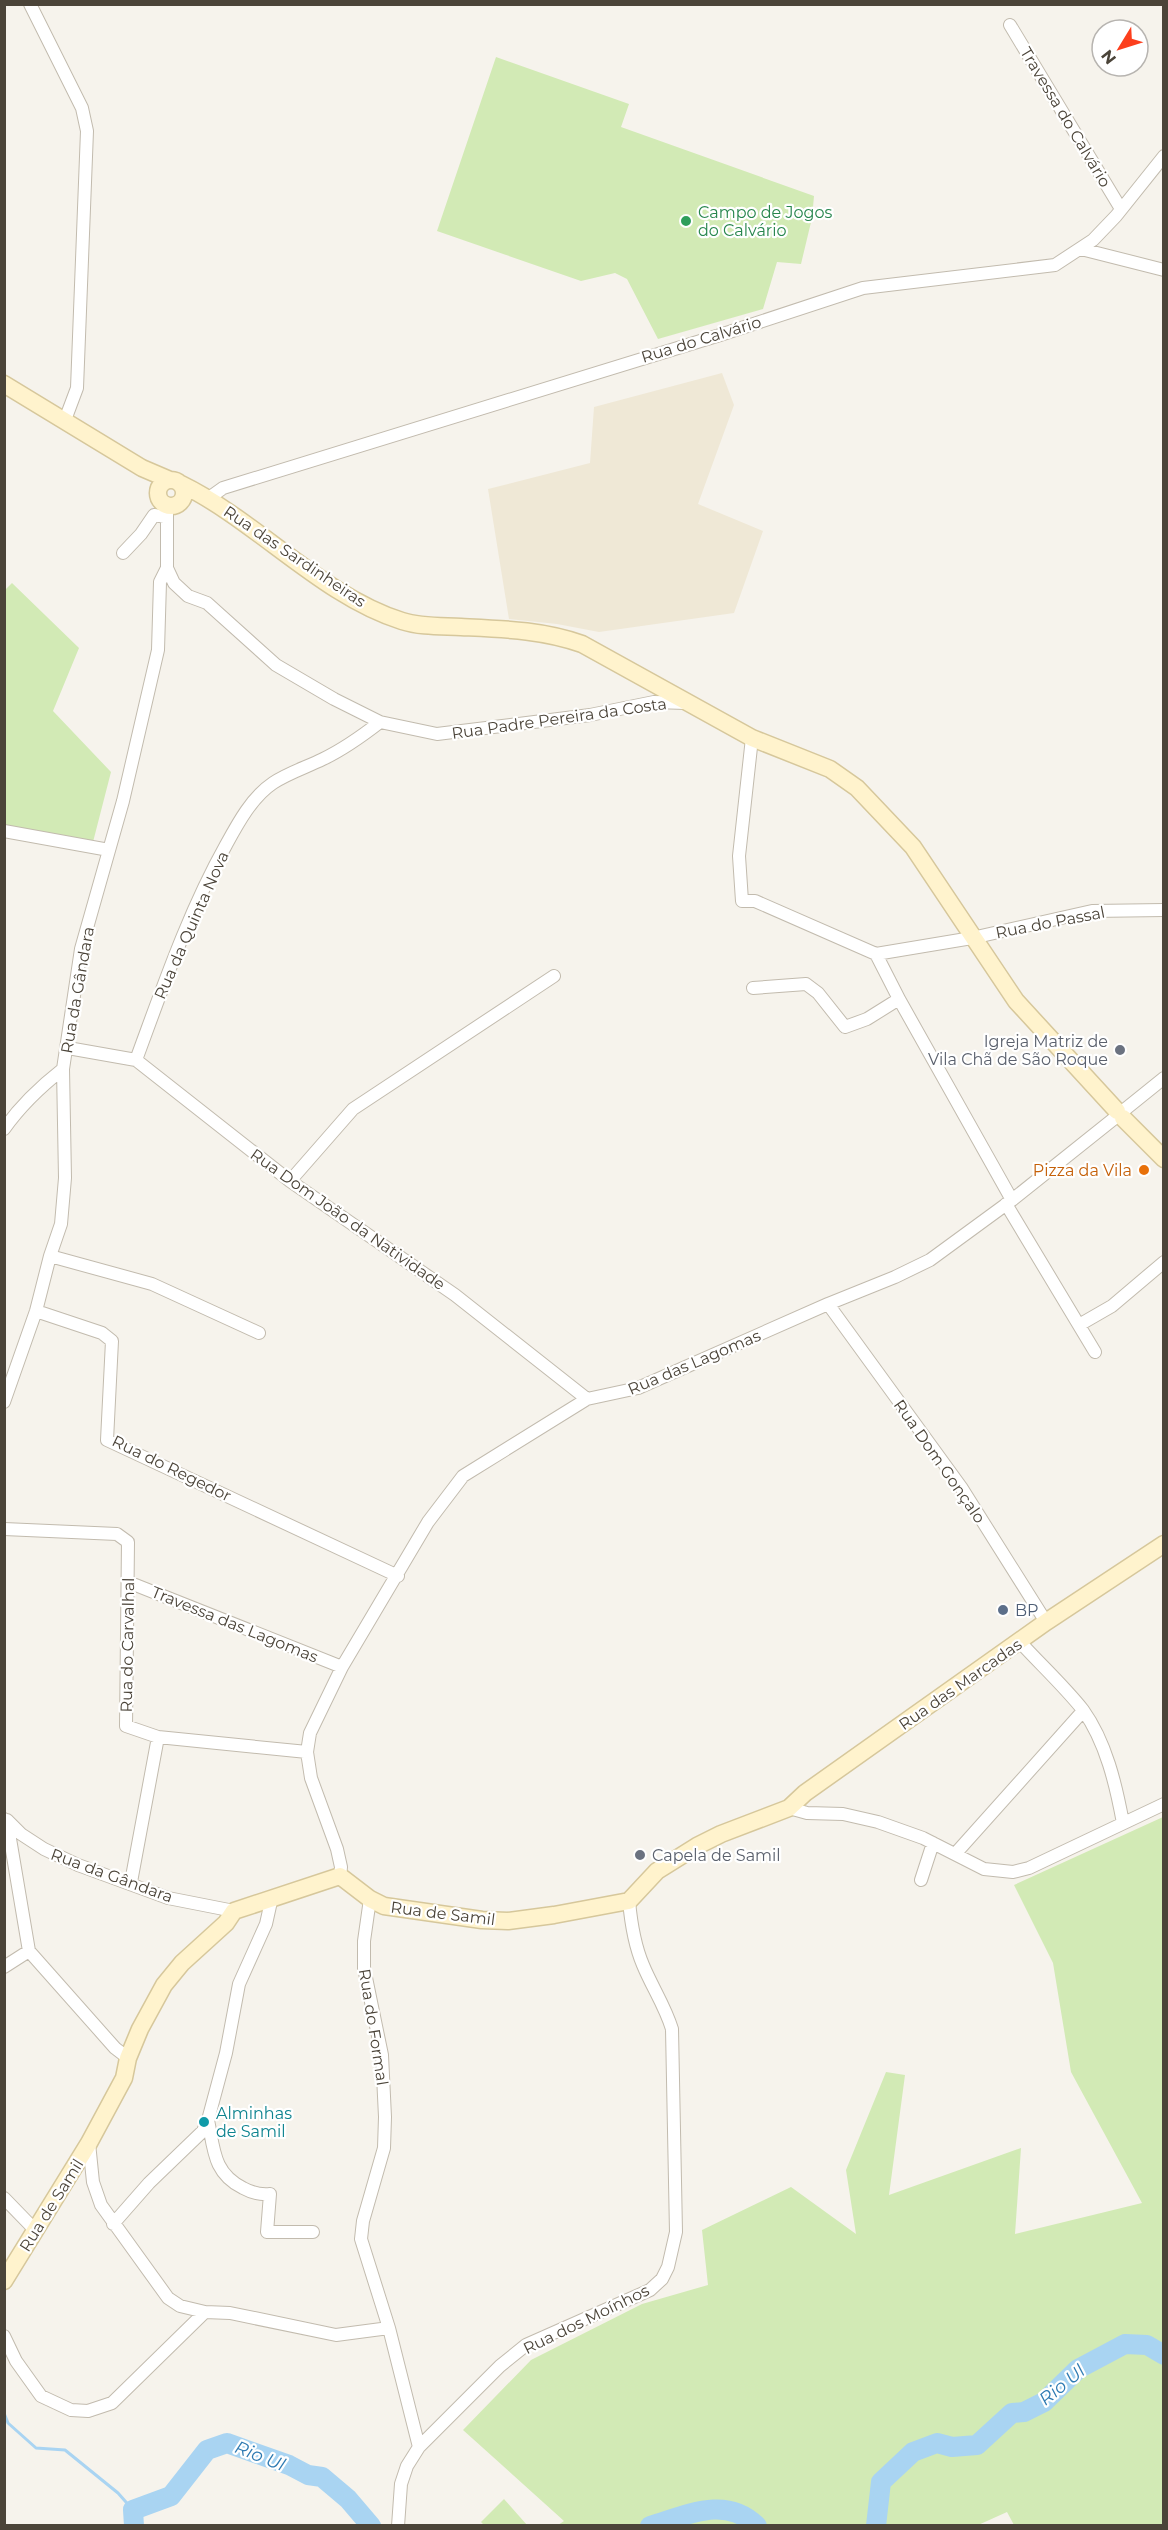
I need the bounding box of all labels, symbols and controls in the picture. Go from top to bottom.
north arrow [1090,18,1150,78]
street label: Travessa do Calvário [1016,44,1115,191]
text: N [1097,46,1120,68]
place label: Campo de Jogos do Calvário [698,203,832,240]
marker: Campo de Jogos do Calvário [679,214,693,228]
street label: Rua do Calvário [639,312,763,367]
street label: Rua das Sardinheiras [220,502,370,611]
street label: Rua Padre Pereira da Costa [450,694,668,743]
street label: Rua da Quinta Nova [150,848,233,1002]
street label: Rua do Passal [994,903,1106,942]
street label: Rua da Gândara [57,925,98,1055]
place label: Igreja Matriz de Vila Chã de São Roque [928,1032,1108,1069]
marker: Igreja Matriz de Vila Chã de São Roque [1113,1043,1127,1057]
street label: Rua Dom João da Natividade [247,1145,449,1294]
place label: Pizza da Vila [1033,1161,1132,1180]
marker: Pizza da Vila [1137,1163,1151,1177]
street label: Rua das Lagomas [625,1326,764,1399]
street label: Rua Dom Gonçalo [890,1396,989,1527]
street label: Rua do Regedor [109,1431,234,1506]
street label: Rua do Carvalhal [117,1577,138,1713]
street label: Travessa das Lagomas [149,1582,321,1667]
place label: BP [1015,1601,1039,1620]
marker: BP [996,1603,1010,1617]
street label: Rua das Marcadas [895,1635,1026,1734]
street label: Rua da Gândara [48,1845,175,1906]
place label: Capela de Samil [652,1846,781,1865]
marker: Capela de Samil [633,1848,647,1862]
street label: Rua de Samil [389,1898,496,1929]
street label: Rua do Formal [355,1967,392,2087]
place label: Alminhas de Samil [216,2104,292,2141]
marker: Alminhas de Samil [197,2115,211,2129]
street label: Rua de Samil [15,2155,87,2255]
street label: Rua dos Moínhos [520,2281,653,2358]
water label: Rio Ul [1035,2360,1089,2410]
water label: Rio Ul [232,2436,289,2476]

